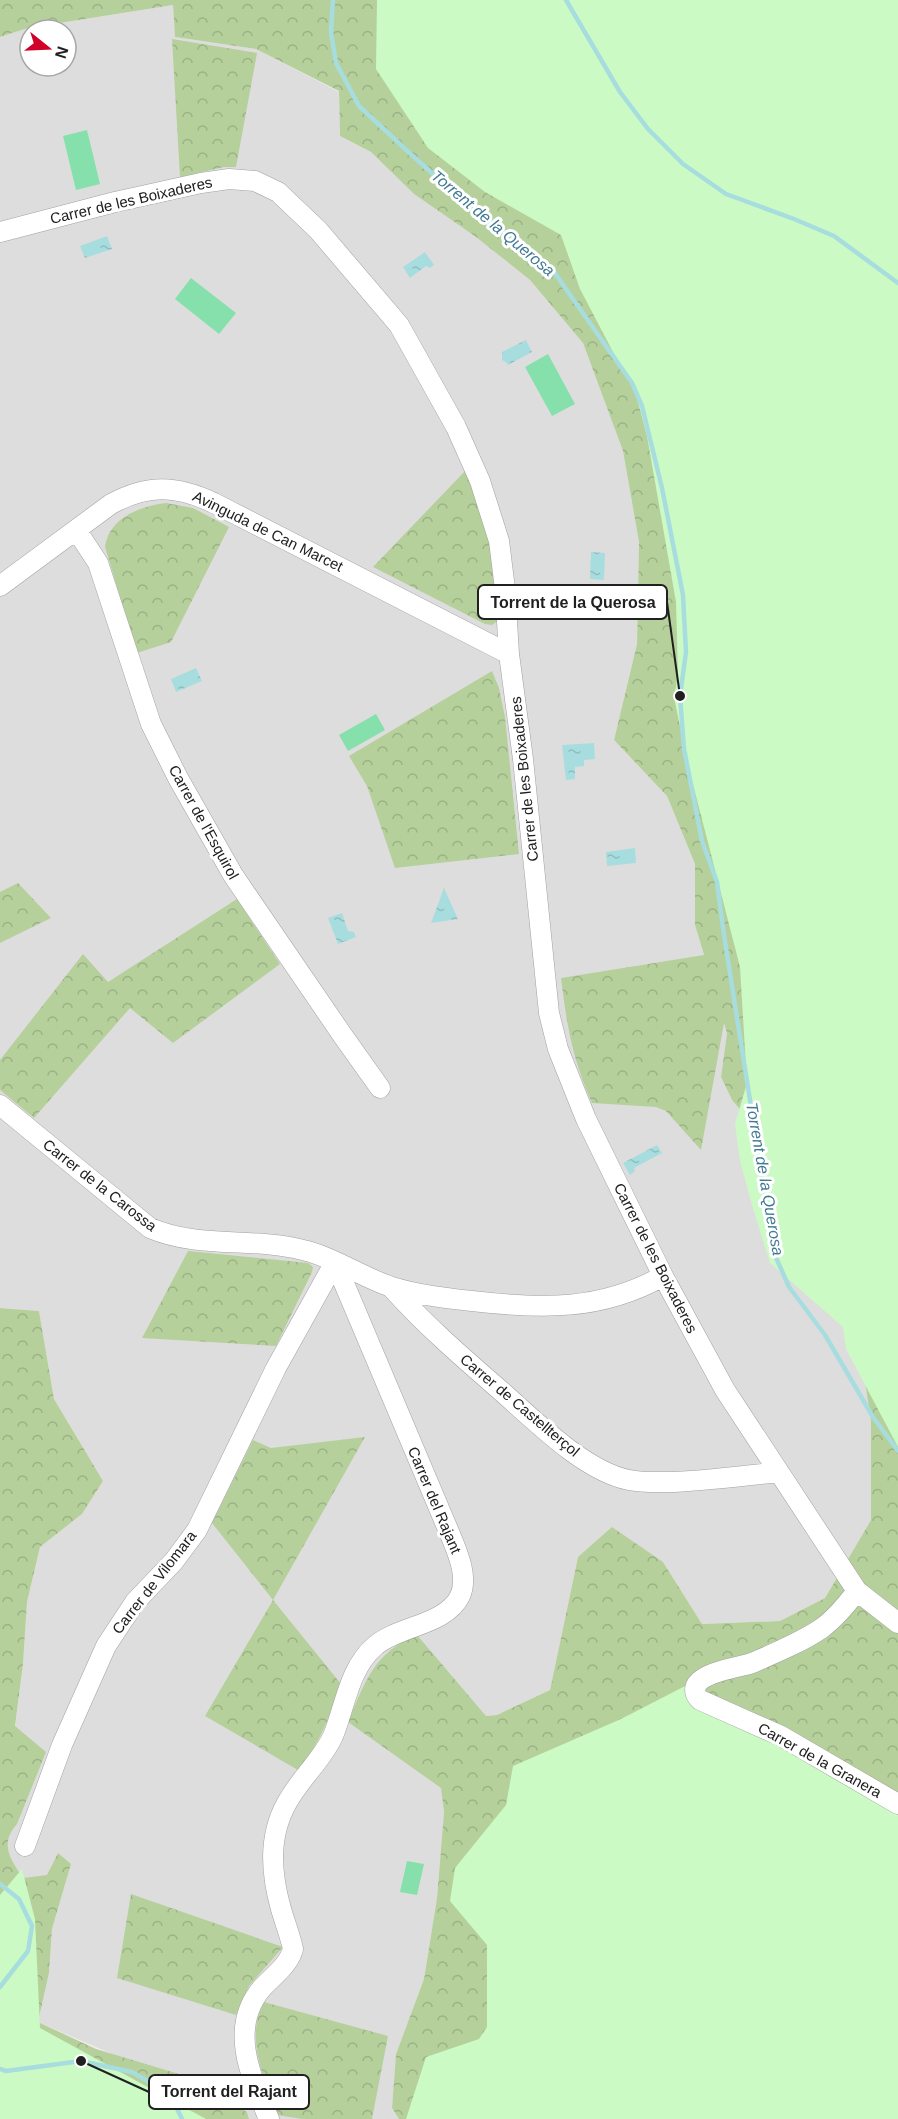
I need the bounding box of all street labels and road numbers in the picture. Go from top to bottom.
street label: Carrer de les Boixaderes [48,173,214,227]
street label: Avinguda de Can Marcet [190,487,347,575]
street label: Carrer de les Boixaderes [507,696,541,862]
street label: Carrer de l'Esquirol [166,762,242,882]
street label: Carrer de la Carossa [40,1135,161,1235]
street label: Carrer de les Boixaderes [611,1180,701,1336]
street label: Carrer de Castellterçol [457,1350,583,1460]
street label: Carrer del Rajant [405,1444,465,1557]
street label: Carrer de Vilomara [108,1526,200,1637]
street label: Carrer de la Granera [755,1719,885,1801]

